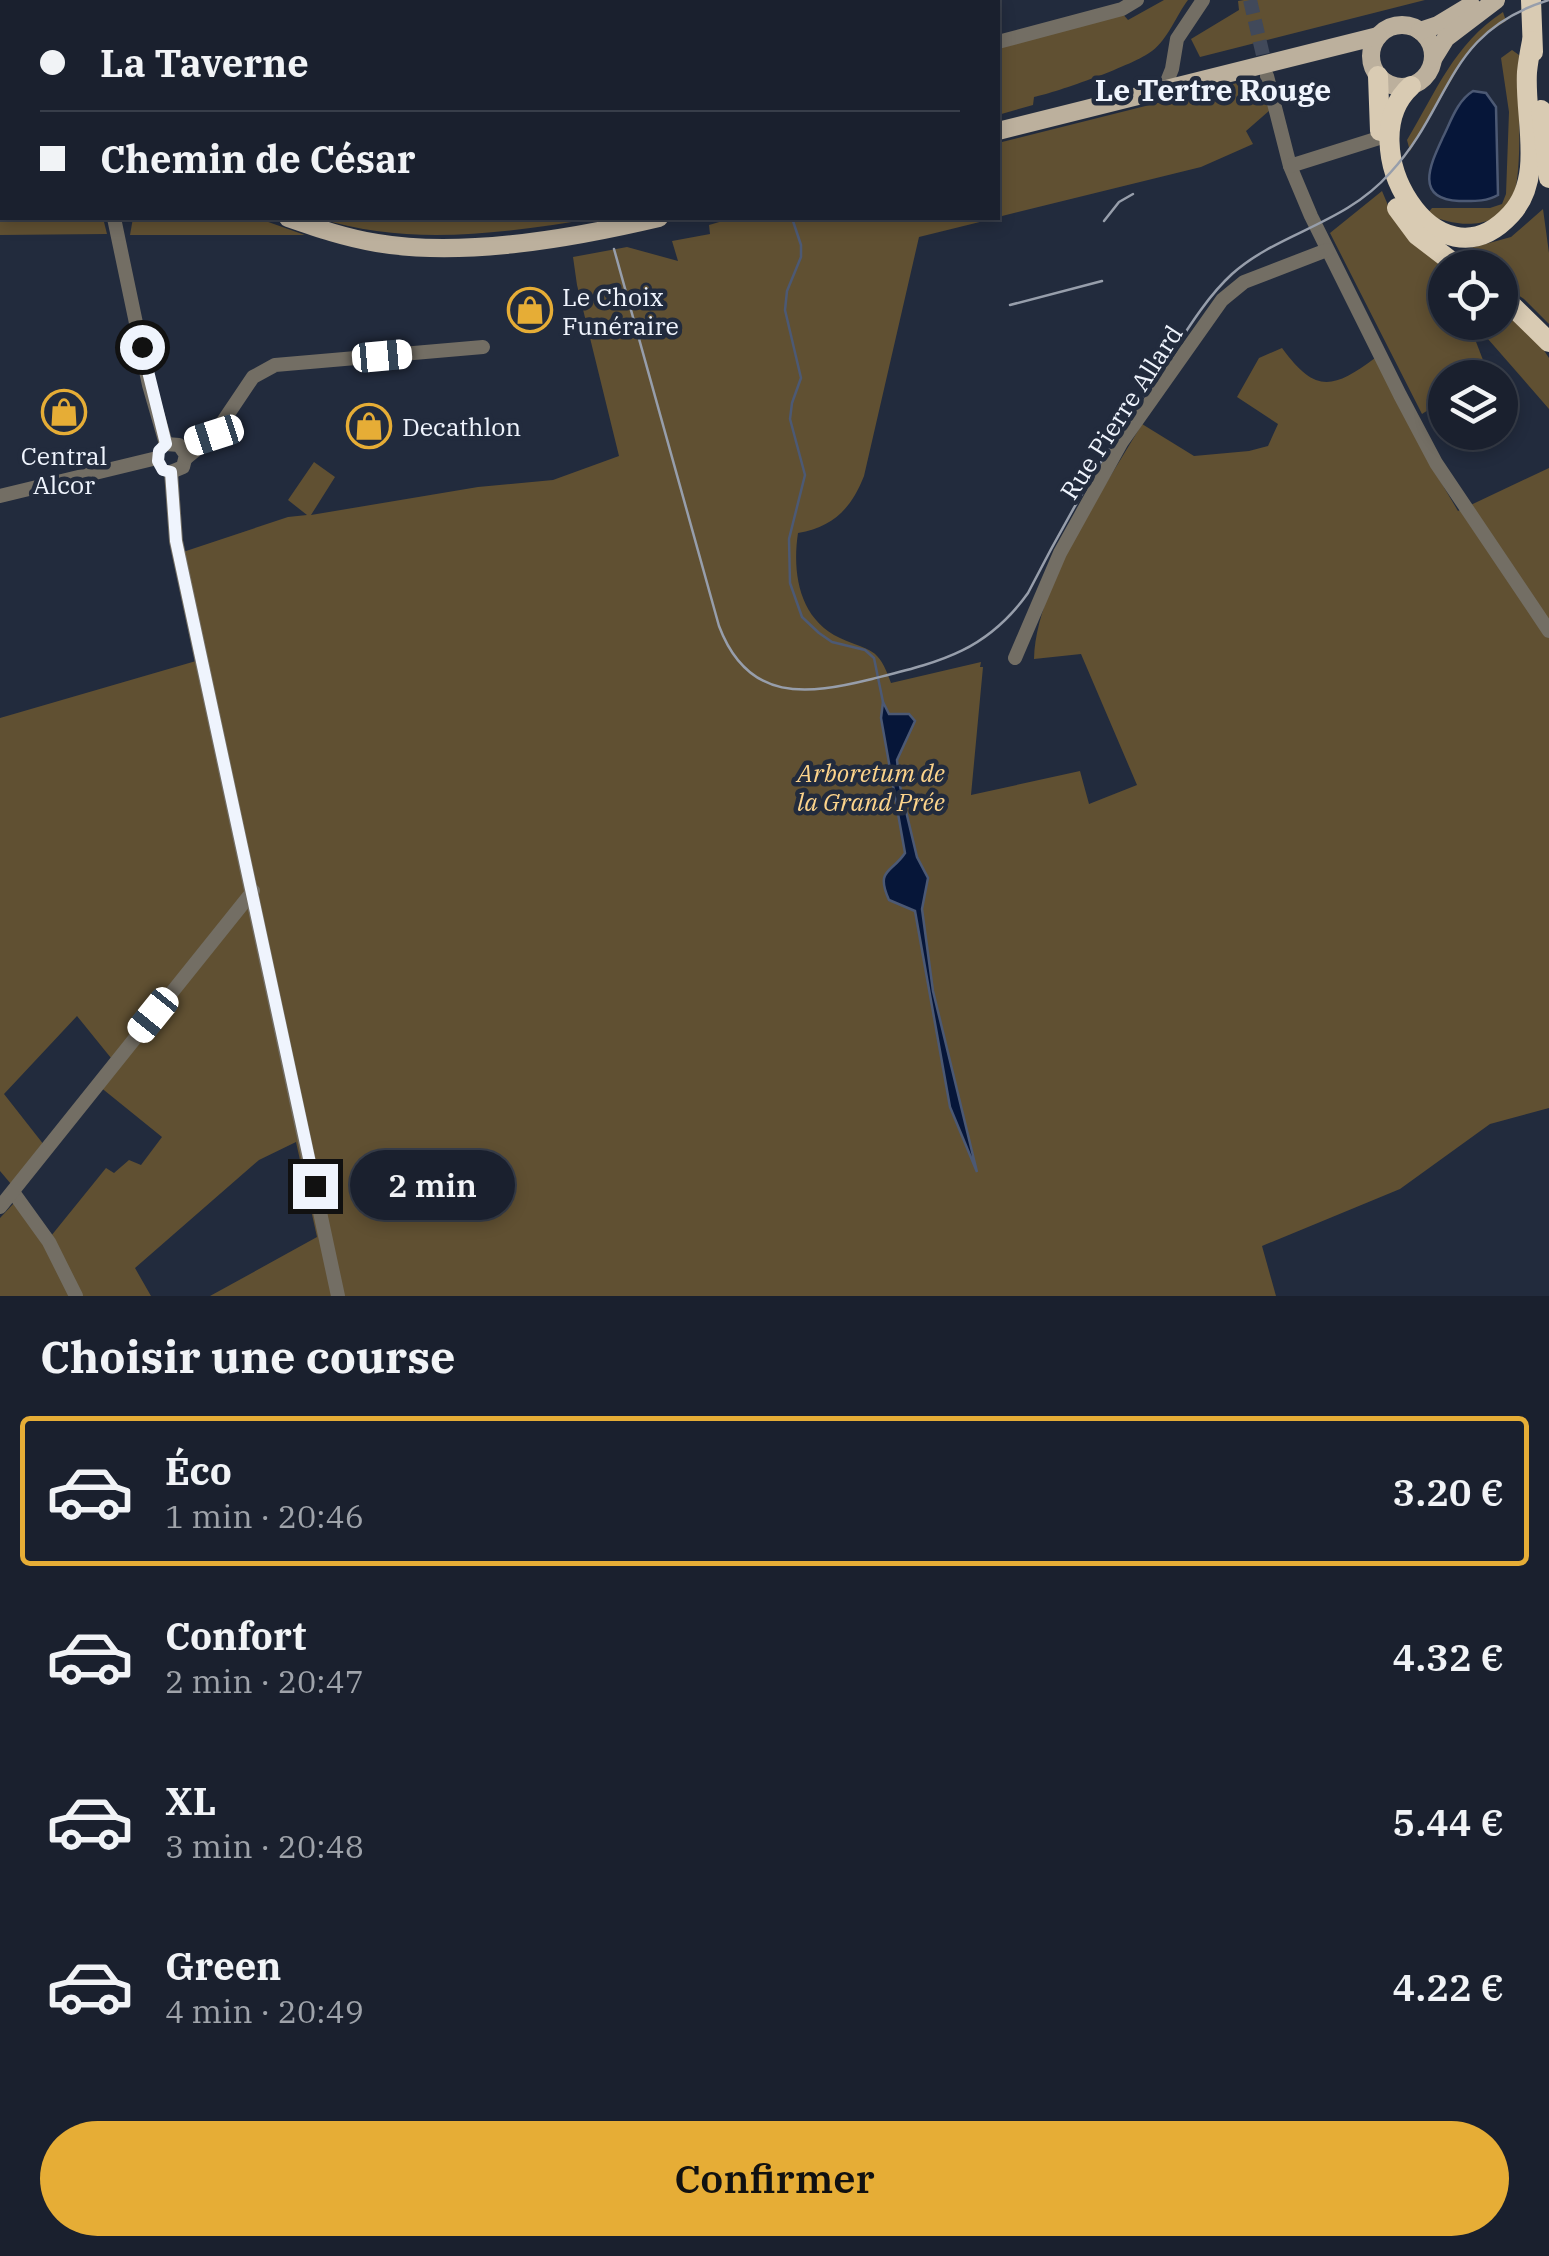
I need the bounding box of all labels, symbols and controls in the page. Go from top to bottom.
text: La Taverne [100,38,309,87]
district label: Le Tertre Rouge [1095,70,1331,109]
text: Chemin de César [100,134,416,183]
map controls [1428,250,1518,450]
button: locate [1428,250,1518,340]
place label: Le Choix Funéraire [562,280,679,342]
shop icon: Le Choix Funéraire [507,287,553,333]
street label: Rue Pierre Allard [1052,319,1190,505]
route start [120,325,165,370]
car [351,338,413,374]
button: layers [1428,360,1518,450]
shop icon: Central Alcor [41,389,87,435]
shop icon: Decathlon [346,403,392,449]
place label: Decathlon [402,410,521,443]
car [181,411,247,459]
place label: Central Alcor [21,439,107,501]
park label: Arboretum de la Grand Prée [795,756,945,818]
car [122,982,184,1048]
callout: 2 min [350,1151,515,1221]
route end [293,1164,338,1209]
text: 2 min [388,1164,477,1206]
text: Choisir une course [40,1327,456,1385]
icon: car [45,1446,135,1536]
text: Éco [165,1446,232,1495]
text: 3.20 € [1393,1467,1504,1516]
text: 1 min · 20:46 [165,1495,364,1537]
icon: car [45,1611,135,1701]
text: Confort [165,1611,306,1660]
text: 4.32 € [1393,1632,1504,1681]
text: 2 min · 20:47 [165,1660,364,1702]
icon: car [45,1776,135,1866]
text: XL [165,1776,216,1825]
text: 5.44 € [1393,1797,1504,1846]
text: 3 min · 20:48 [165,1825,364,1867]
icon: car [45,1941,135,2031]
text: Green [165,1941,281,1990]
text: 4.22 € [1393,1962,1504,2011]
text: 4 min · 20:49 [165,1990,364,2032]
button: Confirmer [40,2121,1509,2236]

